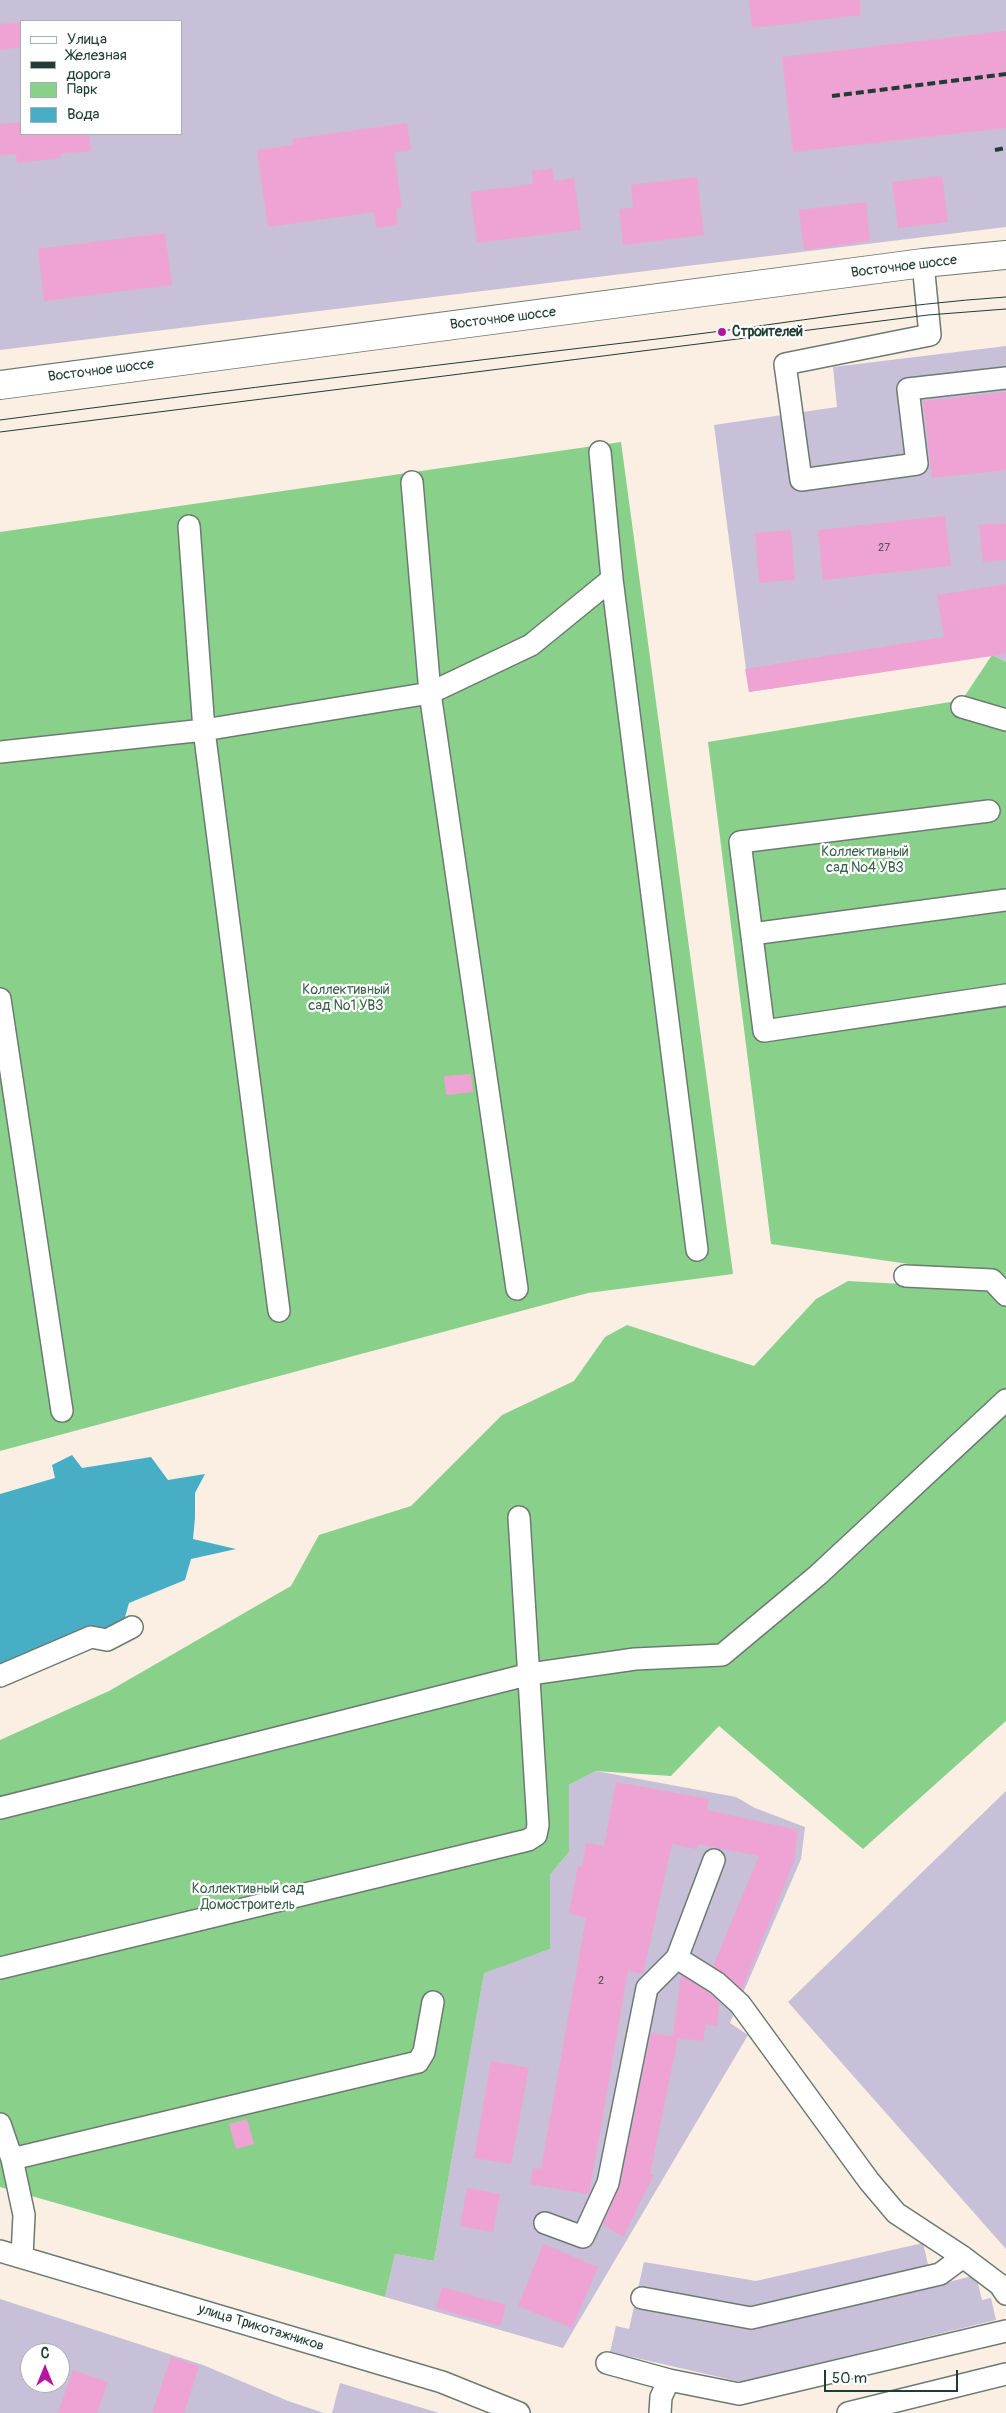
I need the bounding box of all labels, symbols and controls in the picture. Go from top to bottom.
legend [20,20,182,135]
text: Улица [67,30,107,49]
text: Железная дорога [66,46,127,84]
text: Парк [67,80,98,99]
text: Вода [67,105,100,124]
street label: Восточное шоссе [850,252,958,282]
street label: Восточное шоссе [449,304,557,334]
place label: Строителей [732,324,803,340]
marker: Строителей [716,326,728,338]
street label: Восточное шоссе [47,356,155,386]
house number: 27 [878,541,890,555]
park label: Коллективный сад №4 УВЗ [821,844,909,876]
park label: Коллективный сад №1 УВЗ [302,982,390,1014]
park label: Коллективный сад Домостроитель [192,1881,304,1914]
house number: 2 [598,1974,604,1988]
street label: улица Трикотажников [196,2301,326,2355]
north arrow [20,2343,70,2393]
text: С [41,2345,49,2362]
scale bar [826,2360,960,2392]
text: 50 m [832,2369,867,2388]

